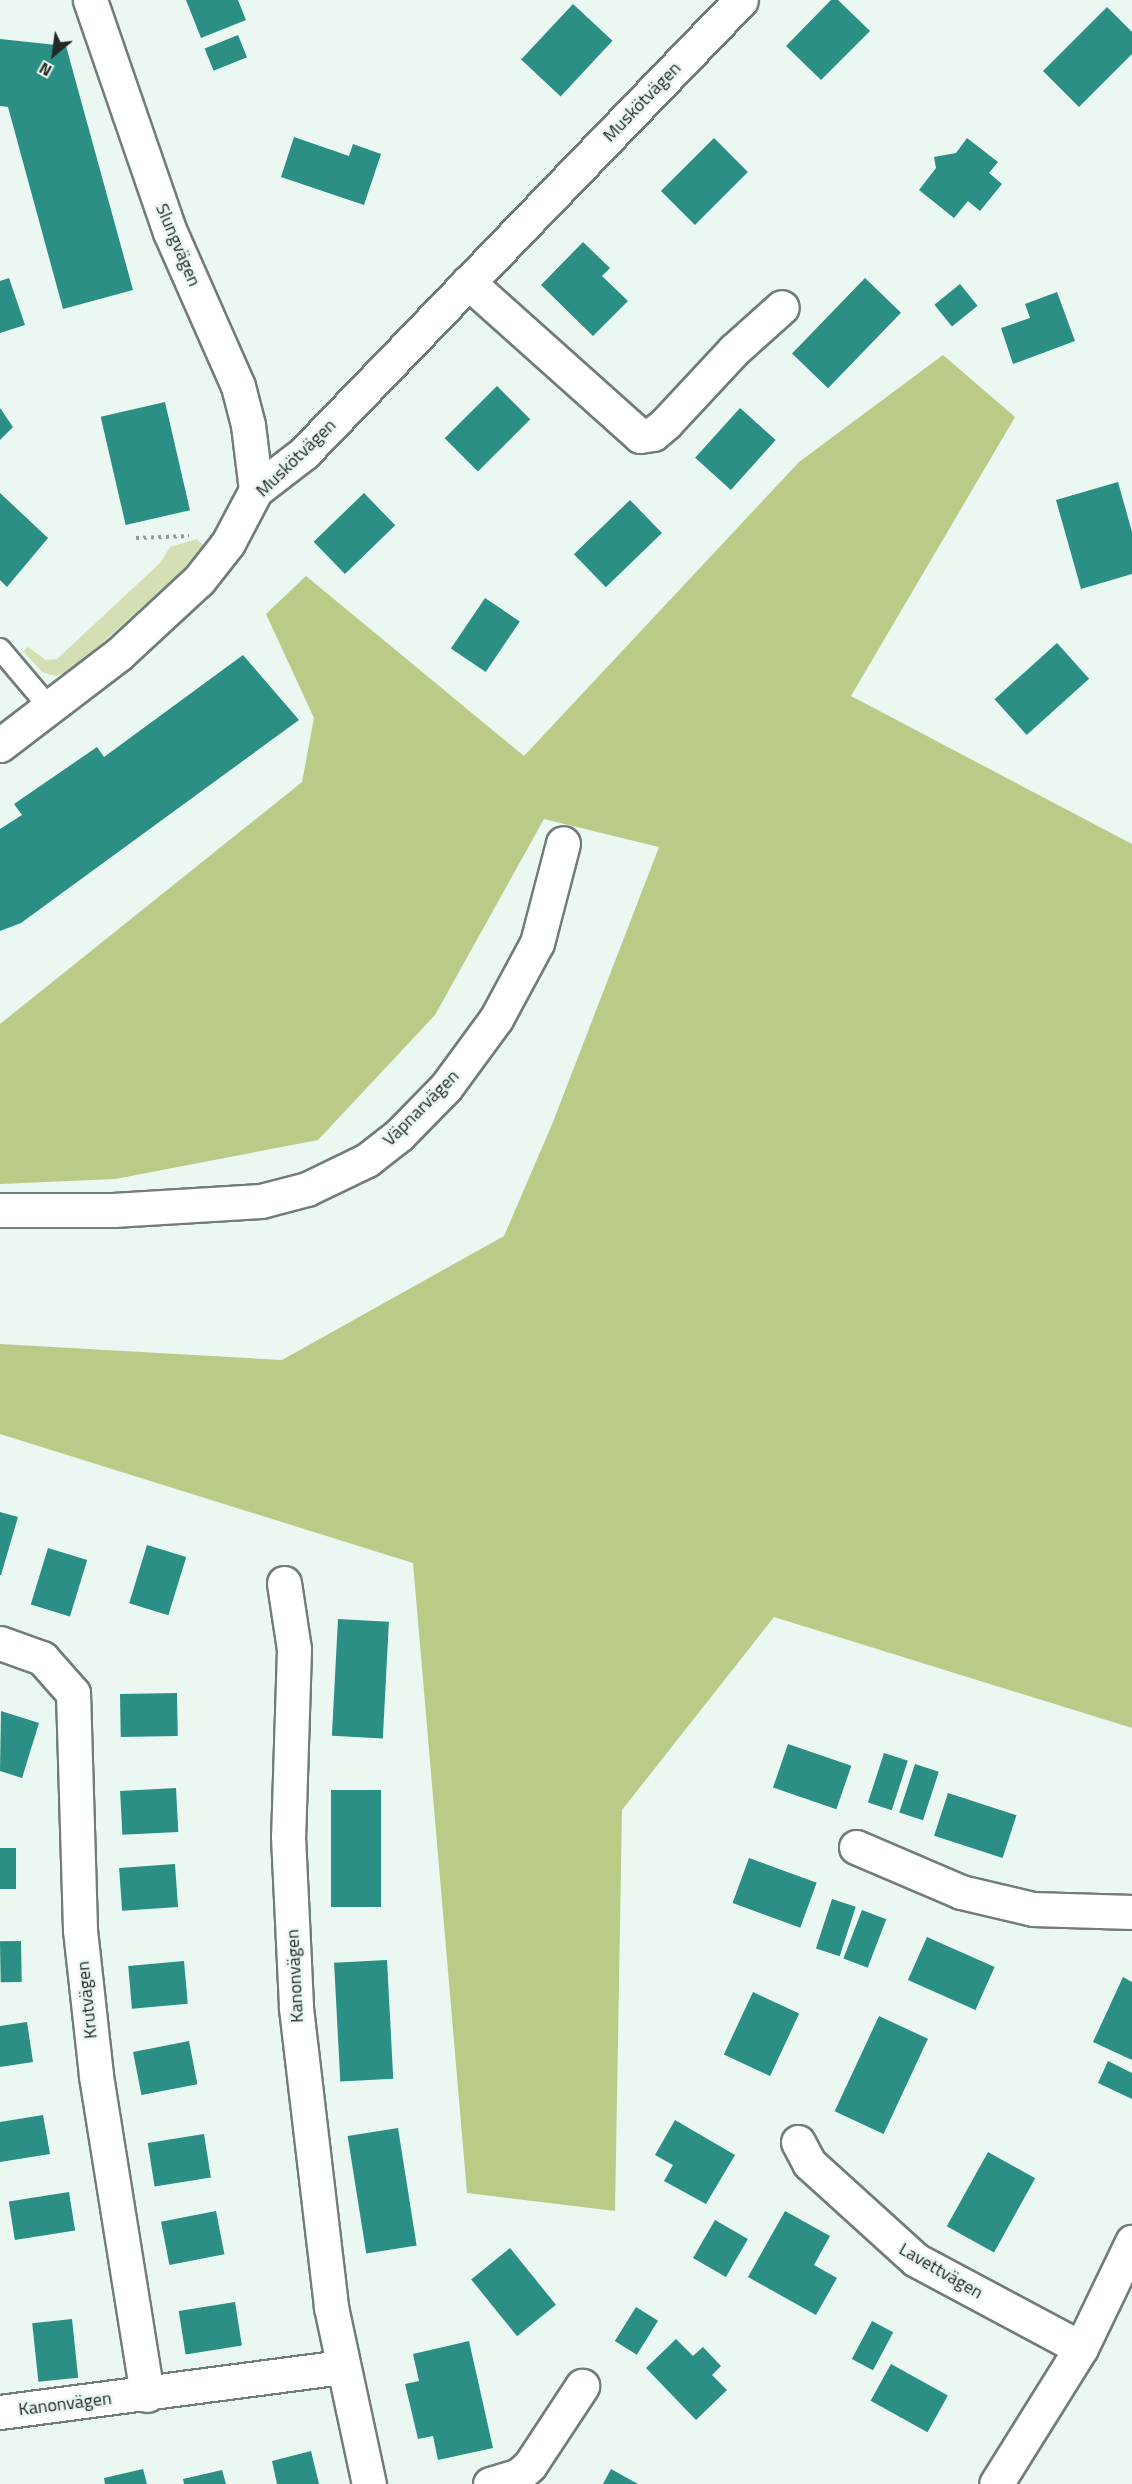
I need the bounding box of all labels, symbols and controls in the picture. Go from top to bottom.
north arrow [24,24,84,84]
text: N [35,57,56,83]
street label: Muskötvägen [599,58,685,146]
street label: Slungvägen [151,200,205,290]
street label: Muskötvägen [252,415,340,501]
street label: Väpnarvägen [378,1065,464,1151]
street label: Kanonvägen [282,1929,308,2023]
street label: Krutvägen [72,1960,102,2040]
street label: Lavettvägen [895,2238,987,2304]
street label: Kanonvägen [17,2388,113,2420]

